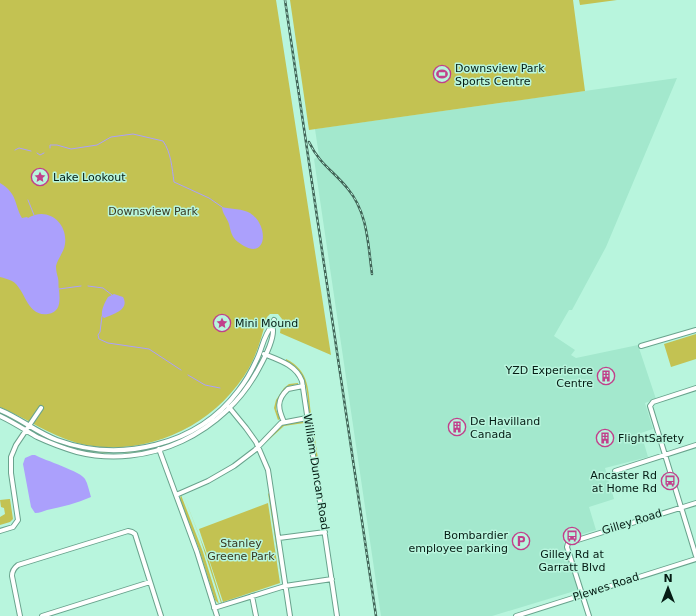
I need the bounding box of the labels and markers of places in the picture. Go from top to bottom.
place label: Downsview Park Sports Centre [455,62,545,88]
sports icon: Downsview Park Sports Centre [432,64,452,84]
place icon: Lake Lookout [30,167,50,187]
place label: Lake Lookout [53,171,126,184]
place icon: Mini Mound [212,313,232,333]
place label: Mini Mound [235,317,298,330]
place label: YZD Experience Centre [504,364,593,390]
building icon: YZD Experience Centre [596,366,616,386]
place label: De Havilland Canada [470,415,540,441]
building icon: De Havilland Canada [447,417,467,437]
building icon: FlightSafety [595,428,615,448]
place label: FlightSafety [618,432,684,445]
place label: Ancaster Rd at Home Rd [590,469,657,495]
bus stop icon: Ancaster Rd at Home Rd [660,471,680,491]
bus stop icon: Gilley Rd at Garratt Blvd [562,526,582,546]
place label: Bombardier employee parking [409,529,508,555]
parking icon: Bombardier employee parking [511,531,531,551]
place label: Gilley Rd at Garratt Blvd [538,548,606,574]

